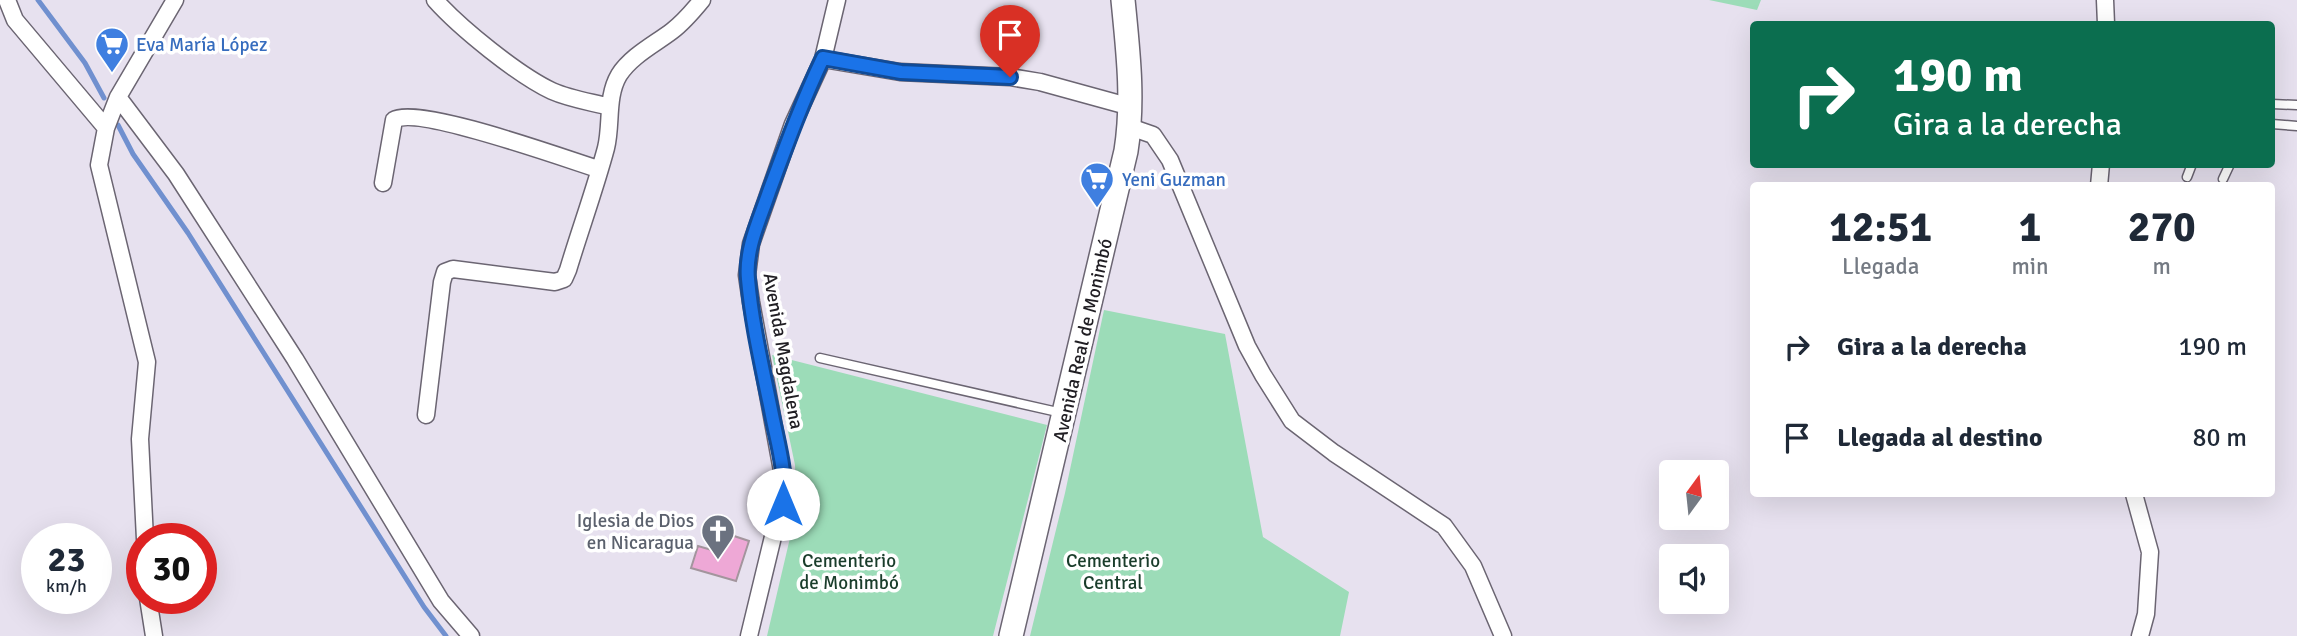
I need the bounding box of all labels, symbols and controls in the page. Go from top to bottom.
pin [980,5,1040,77]
icon: arrive [991,16,1029,54]
supermarket icon: Eva María López [93,25,131,74]
place label: Eva María López [136,33,268,57]
text: 190 m [1893,45,2023,105]
icon: right [1778,49,1869,140]
text: Gira a la derecha [1893,105,2122,144]
supermarket icon: Yeni Guzman [1078,160,1116,209]
place label: Yeni Guzman [1122,168,1226,192]
text: 12:51 [1829,202,1932,253]
text: 1 [2019,202,2041,253]
text: 270 [2128,202,2196,253]
street label: Avenida Real de Monimbó [1048,236,1118,444]
text: Llegada [1842,252,1919,281]
text: min [2011,252,2049,281]
text: m [2153,252,2171,281]
street label: Avenida Magdalena [757,271,809,431]
icon: right [1778,328,1816,366]
text: Gira a la derecha [1837,331,2027,363]
text: 190 m [2178,331,2247,363]
icon: arrive [1778,419,1816,457]
text: Llegada al destino [1837,422,2043,454]
text: 80 m [2192,422,2247,454]
north arrow [1659,460,1729,530]
map controls [1659,460,1729,614]
position arrow [746,467,820,541]
place label: Iglesia de Dios en Nicaragua [577,509,694,555]
church icon: Iglesia de Dios en Nicaragua [699,512,737,561]
speed limit sign: 30 [126,523,217,614]
text: 23 [48,538,85,581]
button: sound [1659,544,1729,614]
park label: Cementerio de Monimbó [799,549,899,595]
park label: Cementerio Central [1066,549,1160,595]
text: km/h [46,575,87,597]

